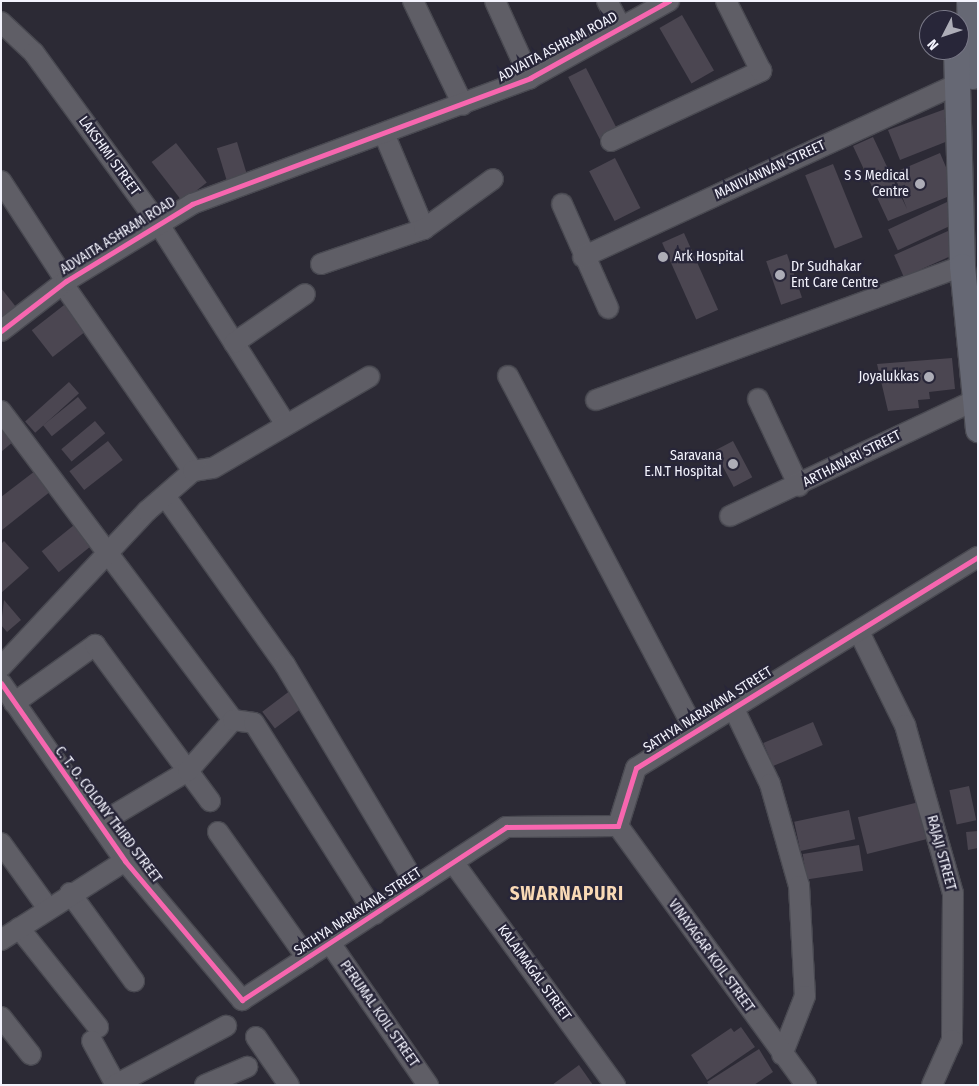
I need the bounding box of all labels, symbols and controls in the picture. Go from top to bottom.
street label: ADVAITA ASHRAM ROAD [496,8,620,86]
north arrow [919,10,969,60]
text: N [924,36,942,53]
street label: LAKSHMI STREET [75,113,143,199]
street label: MANIVANNAN STREET [712,137,828,203]
place label: S S Medical Centre [844,168,909,200]
marker: S S Medical Centre [913,177,927,191]
street label: ADVAITA ASHRAM ROAD [57,194,179,278]
place label: Ark Hospital [674,249,744,265]
marker: Ark Hospital [656,250,670,264]
place label: Dr Sudhakar Ent Care Centre [791,259,878,292]
marker: Dr Sudhakar Ent Care Centre [773,268,787,282]
place label: Joyalukkas [859,369,919,385]
marker: Joyalukkas [923,371,935,383]
street label: ARTHANARI STREET [800,427,904,491]
place label: Saravana E.N.T Hospital [644,448,722,481]
marker: Saravana E.N.T Hospital [726,457,740,471]
street label: SATHYA NARAYANA STREET [640,663,776,757]
street label: C. T. O. COLONY THIRD STREET [51,743,165,887]
street label: RAJAJI STREET [923,813,959,893]
street label: SATHYA NARAYANA STREET [291,864,425,960]
district label: SWARNAPURI [509,883,625,905]
street label: VINAYAGAR KOIL STREET [664,896,758,1016]
street label: KALAIMAGAL STREET [494,922,574,1024]
street label: PERUMAL KOIL STREET [336,958,422,1070]

